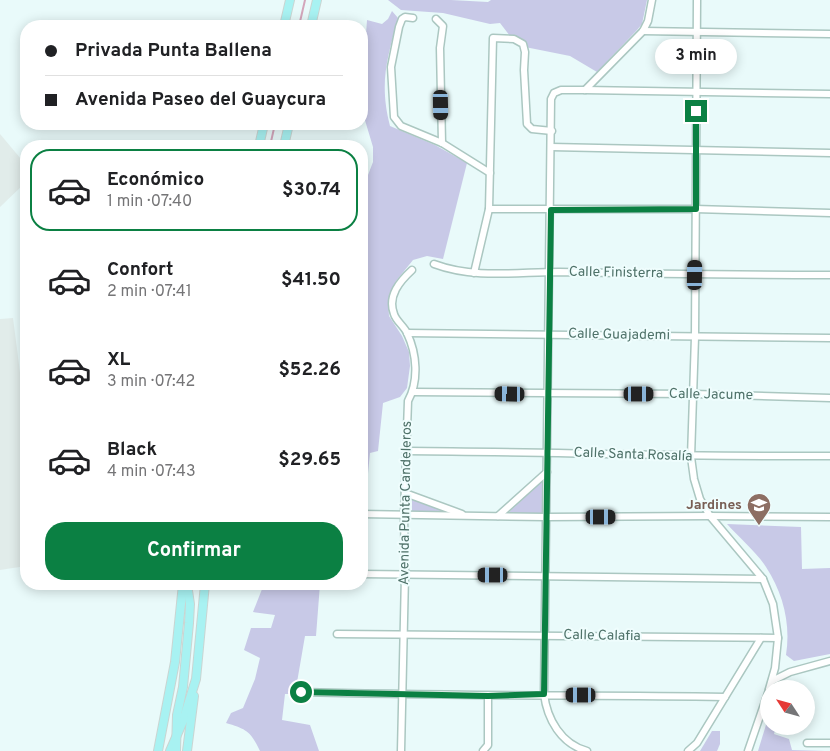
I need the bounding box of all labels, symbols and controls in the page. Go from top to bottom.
callout: 3 min [655,38,737,74]
text: Privada Punta Ballena [75,39,272,63]
text: 3 min [675,46,717,66]
text: Avenida Paseo del Guaycura [75,88,326,112]
car [433,90,448,120]
route end [685,100,707,122]
icon: car [47,168,92,213]
text: Económico [107,168,204,192]
text: $30.74 [282,178,341,202]
text: 1 min · 07:40 [107,192,192,212]
icon: car [47,258,92,303]
text: Confort [107,258,173,282]
car [687,260,702,290]
street label: Calle Finisterra [569,264,663,282]
text: $41.50 [281,268,341,292]
text: 2 min · 07:41 [107,282,192,302]
street label: Calle Guajademi [568,326,670,344]
icon: car [47,348,92,393]
text: XL [107,348,130,372]
text: $52.26 [278,358,341,382]
text: 3 min · 07:42 [107,372,195,392]
car [494,386,525,402]
street label: Calle Jacume [669,386,753,404]
car [624,387,654,402]
street label: Avenida Punta Candeleros [396,421,416,585]
icon: car [47,438,92,483]
text: Black [107,438,157,462]
street label: Calle Santa Rosalía [573,444,693,466]
text: $29.65 [278,448,341,472]
text: 4 min · 07:43 [107,462,196,482]
school or university icon: Jardines [746,492,772,526]
place label: Jardines [686,497,742,514]
car [586,510,616,525]
button: Confirmar [45,522,343,580]
car [478,568,508,583]
street label: Calle Calafia [563,627,641,645]
north arrow [760,680,815,735]
map controls [760,680,815,735]
route start [290,681,312,703]
car [566,688,596,703]

